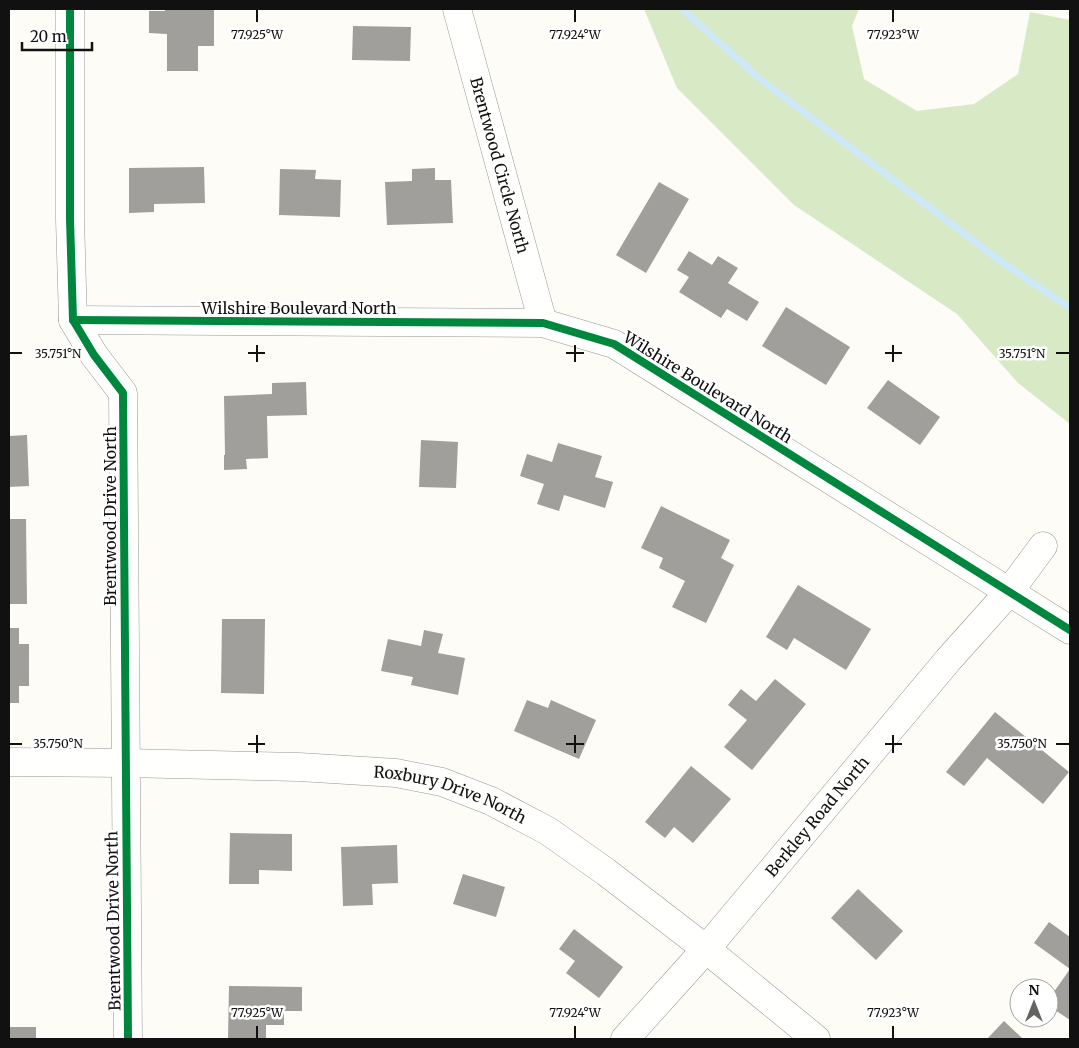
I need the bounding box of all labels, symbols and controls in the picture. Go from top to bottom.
scale bar [22,20,92,52]
text: 20 m [30,27,67,46]
text: 77.925°W [231,27,284,42]
text: 77.924°W [549,27,602,42]
text: 77.923°W [867,27,920,42]
street label: Brentwood Circle North [466,75,534,256]
street label: Wilshire Boulevard North [200,298,397,318]
street label: Wilshire Boulevard North [619,326,796,447]
text: 35.751°N [35,346,82,361]
text: 35.751°N [999,346,1046,361]
street label: Brentwood Drive North [100,426,120,606]
text: 35.750°N [33,736,84,751]
text: 35.750°N [997,736,1048,751]
street label: Berkley Road North [761,752,873,881]
street label: Roxbury Drive North [373,762,530,828]
street label: Brentwood Drive North [101,831,125,1011]
north arrow [1009,978,1059,1028]
text: N [1028,981,1040,999]
text: 77.925°W [231,1005,284,1020]
text: 77.924°W [549,1005,602,1020]
text: 77.923°W [867,1005,920,1020]

